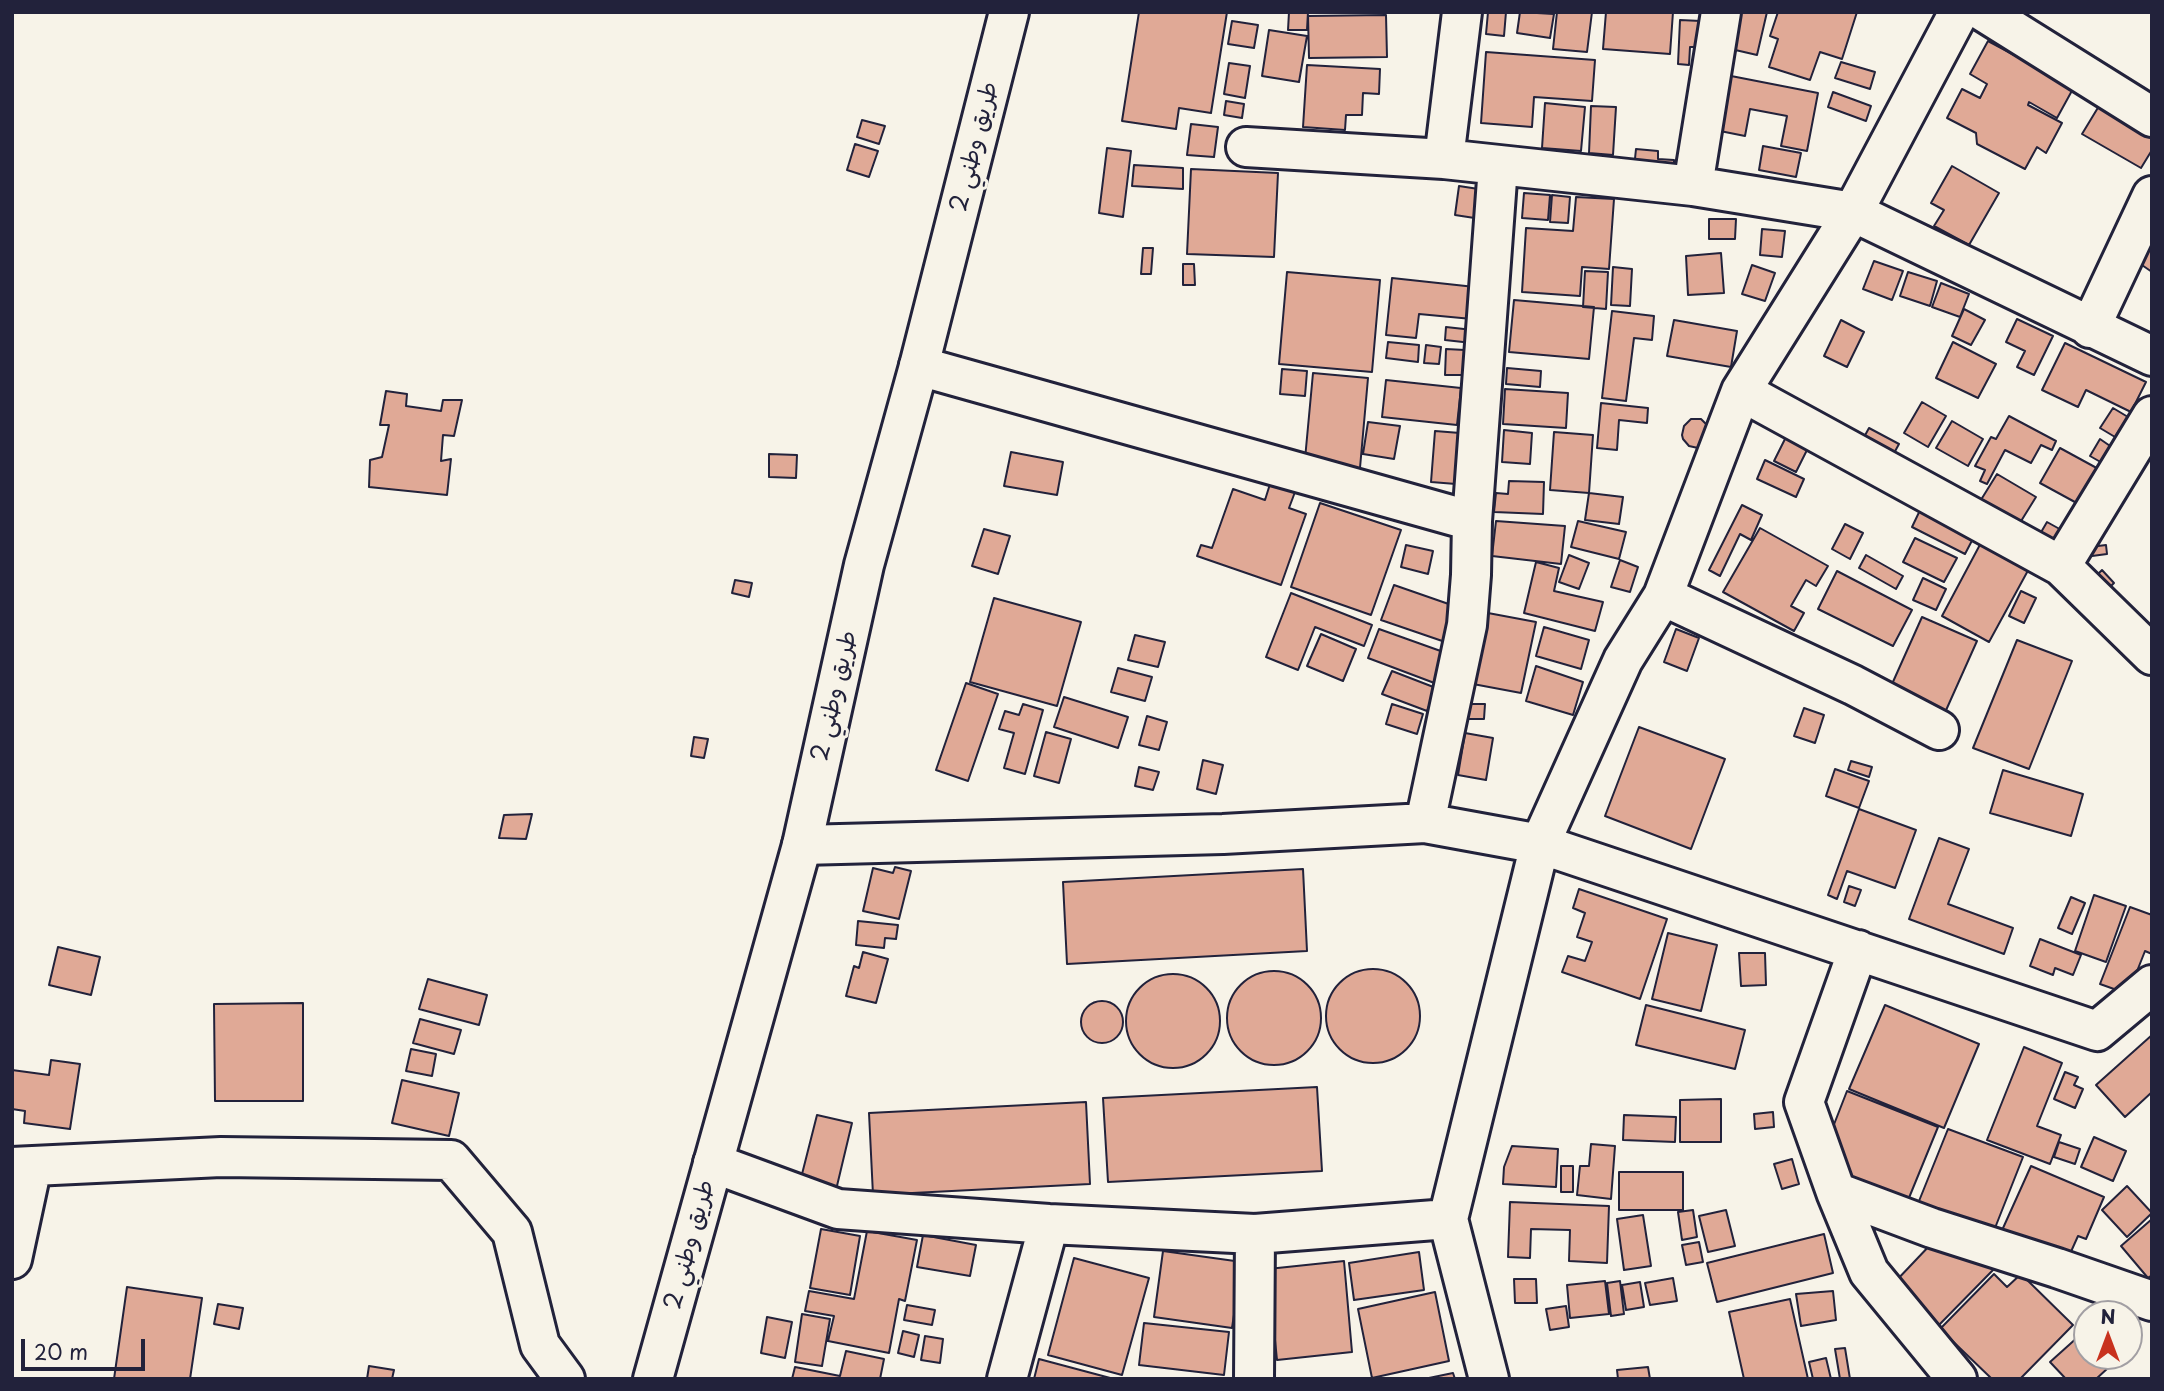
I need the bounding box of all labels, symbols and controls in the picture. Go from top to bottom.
street label: طريق وطني 2 [945,79,1005,215]
street label: طريق وطني 2 [806,628,864,764]
street label: طريق وطني 2 [659,1177,721,1313]
north arrow [2073,1300,2143,1370]
text: N [2100,1302,2116,1330]
scale bar [24,1324,149,1368]
text: 20 m [34,1335,88,1367]

